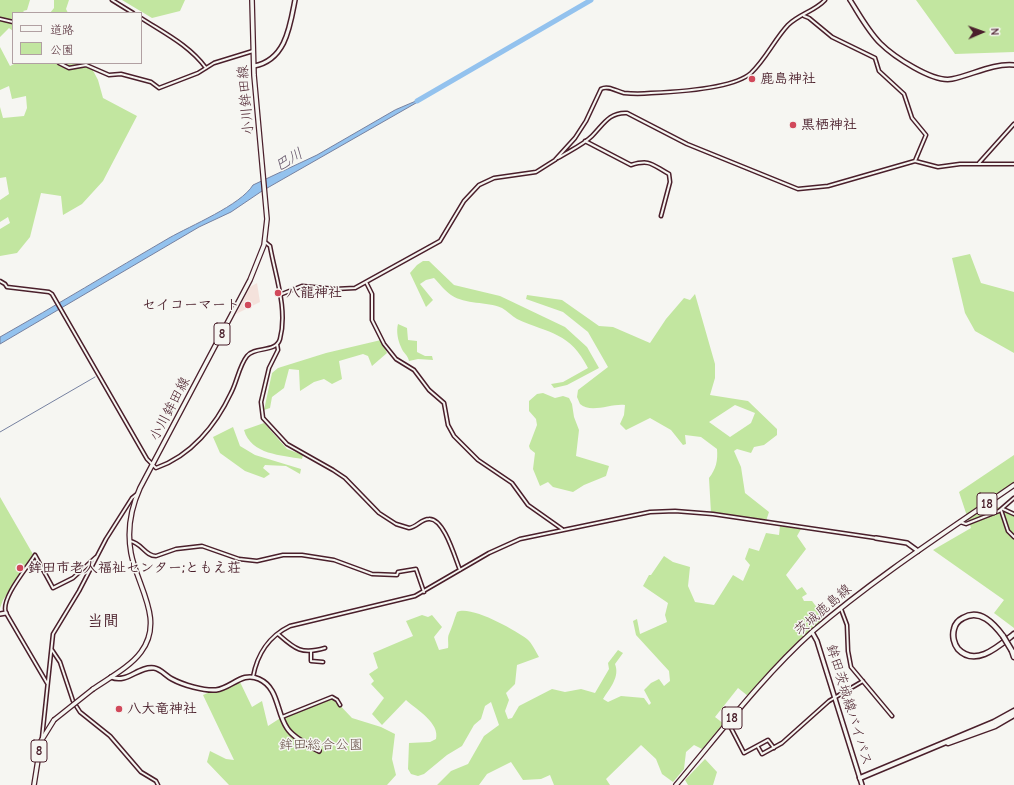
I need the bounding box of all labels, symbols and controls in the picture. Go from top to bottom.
legend [12,12,142,64]
north arrow [962,12,1002,52]
text: 道路 [50,23,74,37]
text: N [988,28,1001,35]
text: 公園 [50,43,74,57]
street label: 小川鉾田線 [235,64,257,136]
place label: 鹿島神社 [760,71,816,87]
marker: 鹿島神社 [747,74,757,84]
place label: 黒栖神社 [801,117,857,133]
marker: 黒栖神社 [788,120,798,130]
water label: 巴川 [272,145,306,175]
place label: 八龍神社 [286,285,342,301]
marker: 八龍神社 [273,288,283,298]
place label: セイコーマート [142,297,240,313]
marker: セイコーマート [243,300,253,310]
road number: 8 [214,323,230,345]
street label: 小川鉾田線 [146,374,194,444]
road number: 18 [977,493,997,515]
place label: 鉾田市老人福祉センター;ともえ荘 [28,560,241,576]
marker: 鉾田市老人福祉センター;ともえ荘 [15,563,25,573]
street label: 茨城鹿島線 [791,581,855,639]
district label: 当間 [87,611,119,631]
street label: 鉾田茨城線バイパス [823,642,875,768]
place label: 八大竜神社 [127,701,197,717]
marker: 八大竜神社 [114,704,124,714]
road number: 18 [722,707,742,729]
park label: 鉾田総合公園 [279,737,363,753]
road number: 8 [31,740,47,762]

